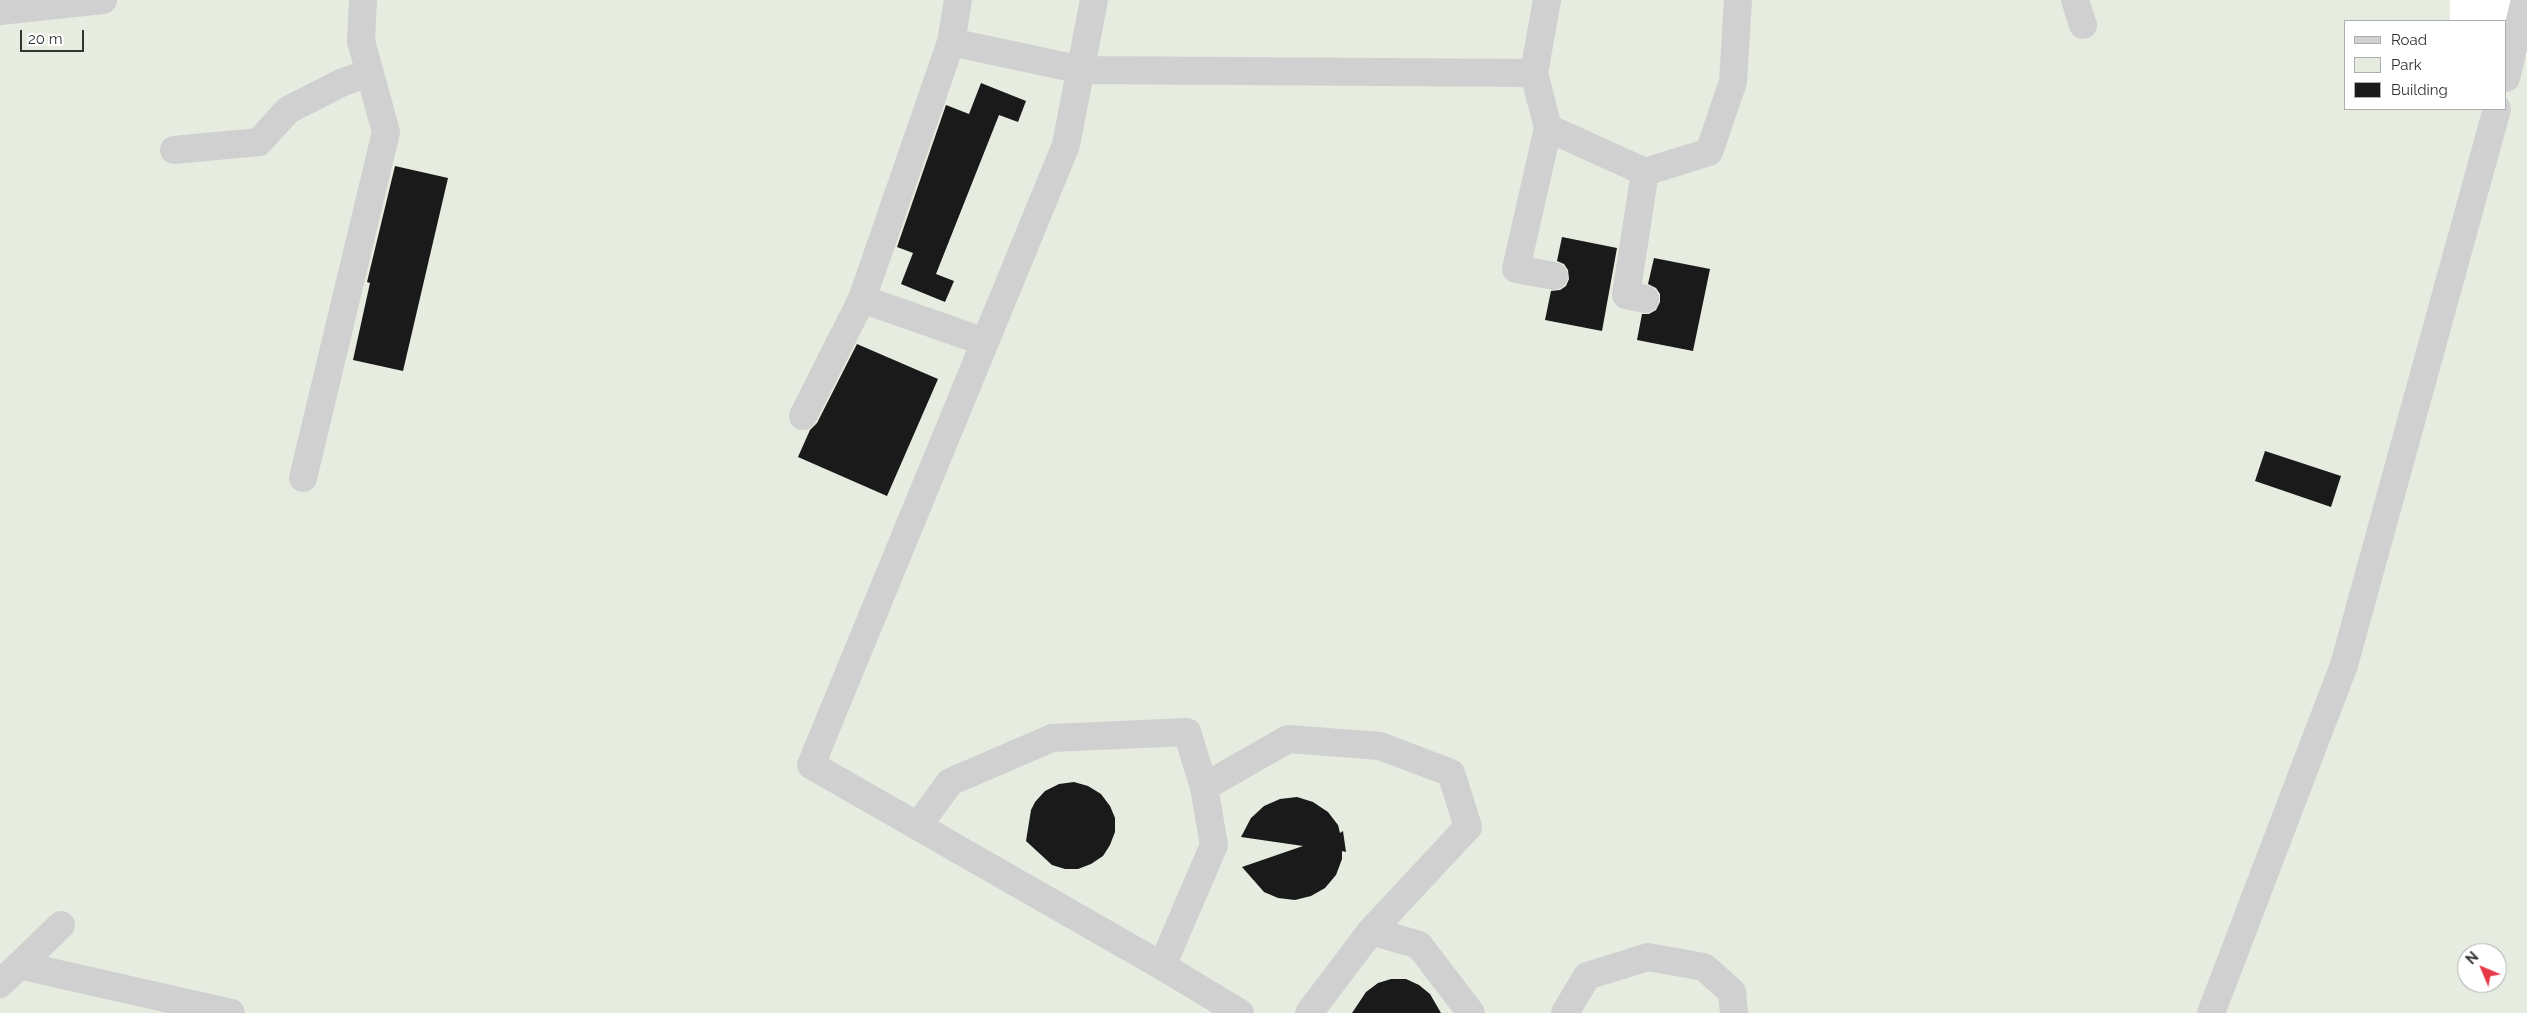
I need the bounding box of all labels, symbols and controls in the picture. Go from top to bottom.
scale bar [22,20,86,52]
legend [2344,20,2507,110]
text: 20 m [28,30,63,48]
text: Road [2391,31,2427,49]
text: Park [2391,56,2422,74]
text: Building [2391,81,2448,99]
north arrow [2457,943,2507,993]
text: N [2463,949,2482,968]

